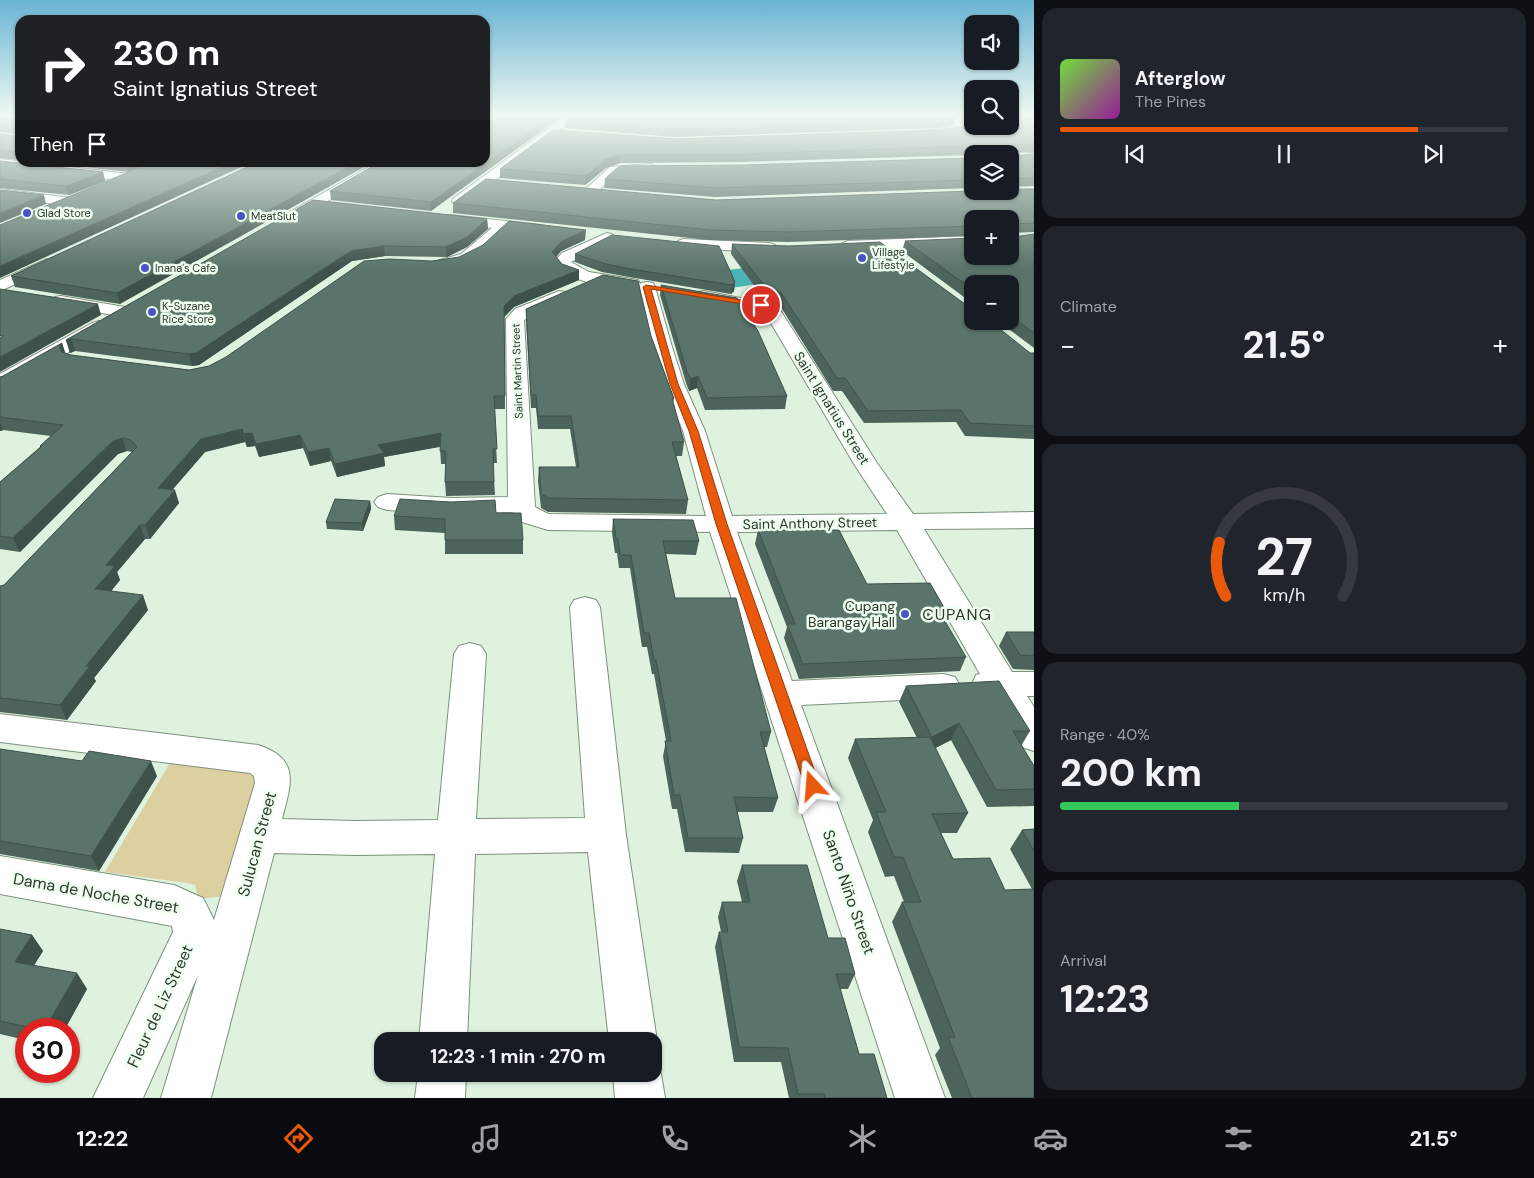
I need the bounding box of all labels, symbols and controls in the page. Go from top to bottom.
map controls [964,15,1019,330]
button: sound [964,15,1019,70]
text: 230 m [113,30,220,76]
icon: right [30,35,95,100]
text: Afterglow [1135,66,1226,91]
text: Saint Ignatius Street [113,74,318,103]
button: search [964,80,1019,135]
text: The Pines [1135,91,1206,112]
icon: arrive [83,130,111,158]
text: Then [30,132,73,157]
icon: previous [1121,140,1149,168]
icon: pause [1270,140,1298,168]
icon: next [1419,140,1447,168]
button: layers [964,145,1019,200]
place label: Glad Store [37,206,91,220]
marker: Glad Store [21,207,33,219]
place label: MeatSlut [251,209,296,223]
marker: MeatSlut [235,210,247,222]
button: + [964,210,1019,265]
place label: Village Lifestyle [872,245,915,272]
marker: Village Lifestyle [856,252,868,264]
place label: Inana's Cafe [155,261,216,275]
marker: Inana's Cafe [139,262,151,274]
button: − [964,275,1019,330]
pin [740,284,782,326]
icon: arrive [747,291,775,319]
text: Climate [1060,296,1117,317]
place label: K-Suzane Rice Store [162,299,214,326]
marker: K-Suzane Rice Store [146,306,158,318]
text: 21.5° [1243,320,1325,370]
street label: Saint Martin Street [508,323,526,419]
text: − [1060,327,1075,364]
text: + [1493,327,1508,364]
street label: Saint Ignatius Street [790,348,874,468]
street label: Saint Anthony Street [743,513,877,533]
text: 27 [1255,523,1313,591]
text: km/h [1263,583,1305,607]
place label: Cupang Barangay Hall [808,597,895,631]
district label: CUPANG [922,604,992,625]
marker: Cupang Barangay Hall [899,608,911,620]
text: Range · 40% [1060,724,1150,745]
text: 200 km [1060,748,1202,798]
position arrow [786,759,838,811]
street label: Sulucan Street [233,789,281,899]
street label: Santo Niño Street [818,827,880,957]
street label: Dama de Noche Street [12,868,180,918]
street label: Fleur de Liz Street [122,941,198,1071]
text: Arrival [1060,950,1107,971]
text: 12:23 [1060,974,1150,1024]
speed limit sign: 30 [15,1018,80,1083]
text: 12:23 · 1 min · 270 m [430,1044,606,1069]
icon: directions [281,1121,316,1156]
icon: music [469,1121,504,1156]
icon: phone [657,1121,692,1156]
icon: climate [845,1121,880,1156]
icon: car [1033,1121,1068,1156]
icon: filters [1221,1121,1256,1156]
text: 12:22 [77,1124,128,1153]
text: 21.5° [1410,1124,1457,1153]

